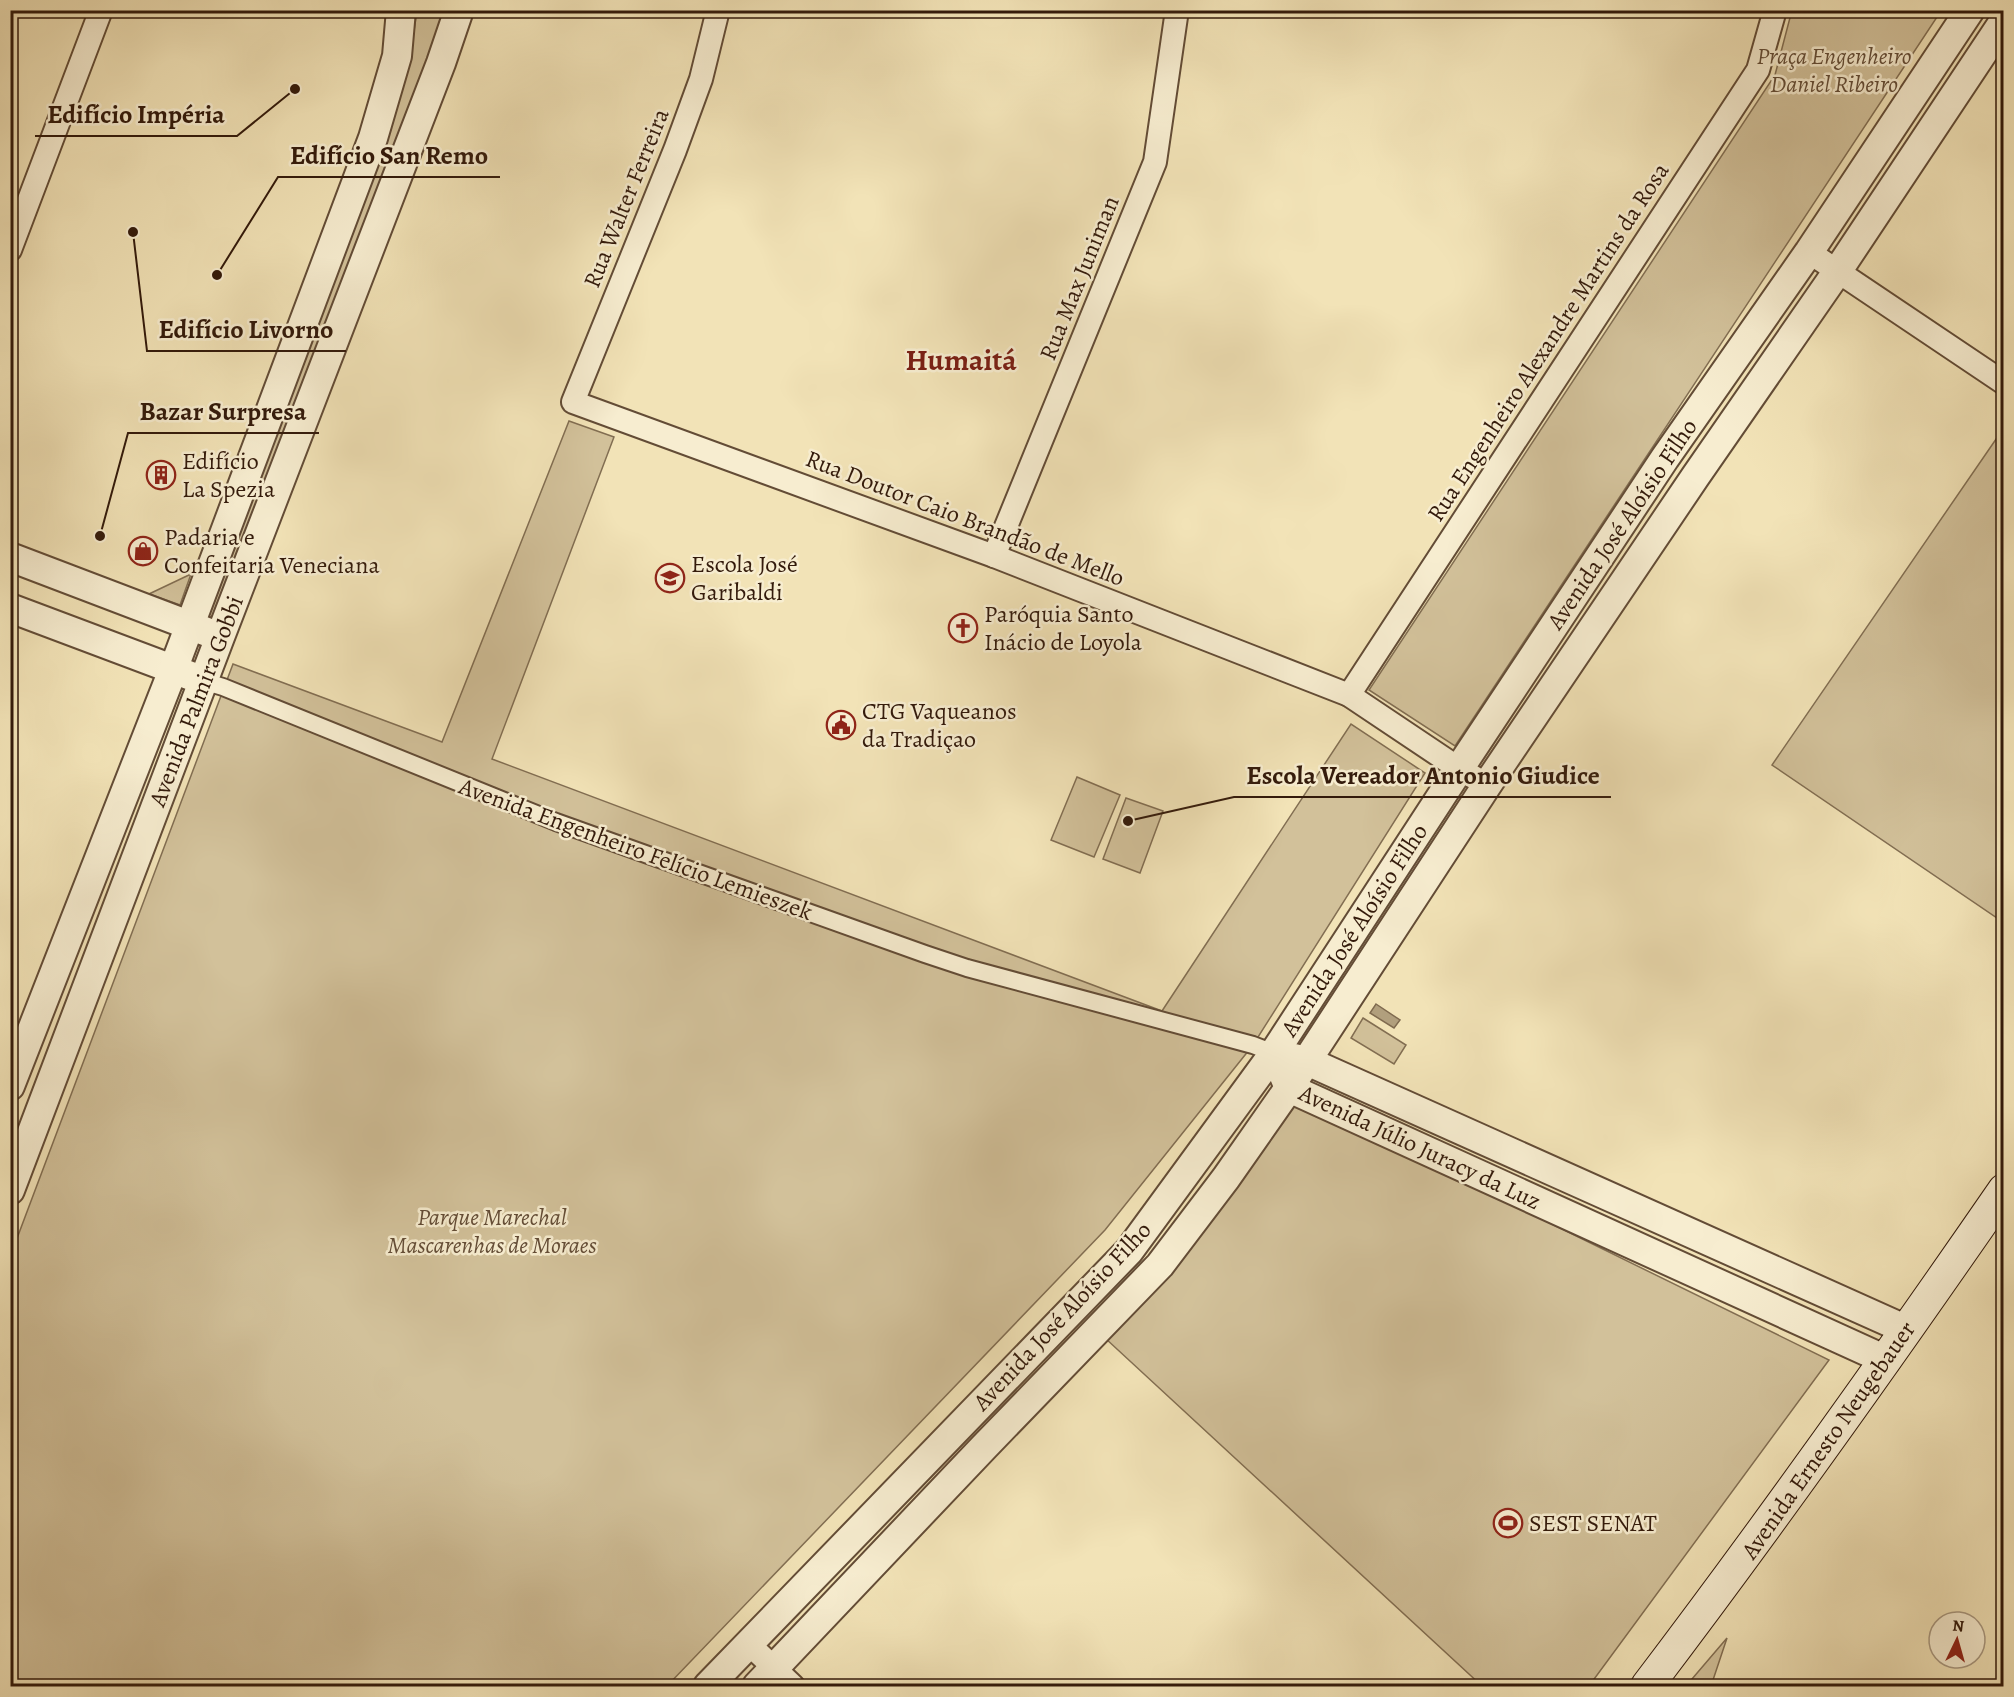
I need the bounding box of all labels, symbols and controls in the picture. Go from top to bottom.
park label: Praça Engenheiro Daniel Ribeiro [1756,40,1912,100]
callout: Edifício Impéria [35,92,237,136]
text: Edifício Impéria [47,97,225,132]
street label: Rua Walter Ferreira [575,103,677,292]
callout: Edifício San Remo [278,133,500,177]
text: Edifício San Remo [290,138,488,173]
street label: Rua Engenheiro Alexandre Martins da Rosa [1420,156,1677,528]
street label: Rua Max Juniman [1031,191,1127,365]
callout: Edifício Livorno [147,307,346,351]
text: Edifício Livorno [158,312,334,347]
district label: Humaitá [905,340,1017,380]
callout: Bazar Surpresa [128,389,319,433]
text: Bazar Surpresa [140,394,307,429]
street label: Avenida José Aloísio Filho [1539,412,1705,636]
street label: Rua Doutor Caio Brandão de Mello [801,442,1129,594]
place label: Edifício La Spezia [182,445,276,505]
building icon: Edifício La Spezia [145,459,177,491]
place label: Padaria e Confeitaria Veneciana [164,521,380,581]
shop icon: Padaria e Confeitaria Veneciana [127,535,159,567]
place label: Escola José Garibaldi [691,548,798,608]
school or university icon: Escola José Garibaldi [654,562,686,594]
street label: Avenida Palmira Gobbi [141,591,251,812]
place label: Paróquia Santo Inácio de Loyola [984,598,1143,658]
church icon: Paróquia Santo Inácio de Loyola [947,612,979,644]
place label: CTG Vaqueanos da Tradiçao [862,695,1017,755]
public building icon: CTG Vaqueanos da Tradiçao [825,709,857,741]
callout: Escola Vereador Antonio Giudice [1234,753,1611,797]
text: Escola Vereador Antonio Giudice [1246,758,1600,793]
street label: Avenida Engenheiro Felício Lemieszek [454,770,817,928]
street label: Avenida José Aloísio Filho [1273,817,1435,1043]
street label: Avenida Júlio Juracy da Luz [1293,1076,1546,1217]
park label: Parque Marechal Mascarenhas de Moraes [387,1201,597,1261]
street label: Avenida José Aloísio Filho [965,1214,1158,1418]
street label: Avenida Ernesto Neugebauer [1733,1315,1922,1566]
sports icon: SEST SENAT [1492,1507,1524,1539]
place label: SEST SENAT [1529,1507,1657,1539]
north arrow [1927,1610,1987,1670]
text: N [1951,1615,1965,1638]

